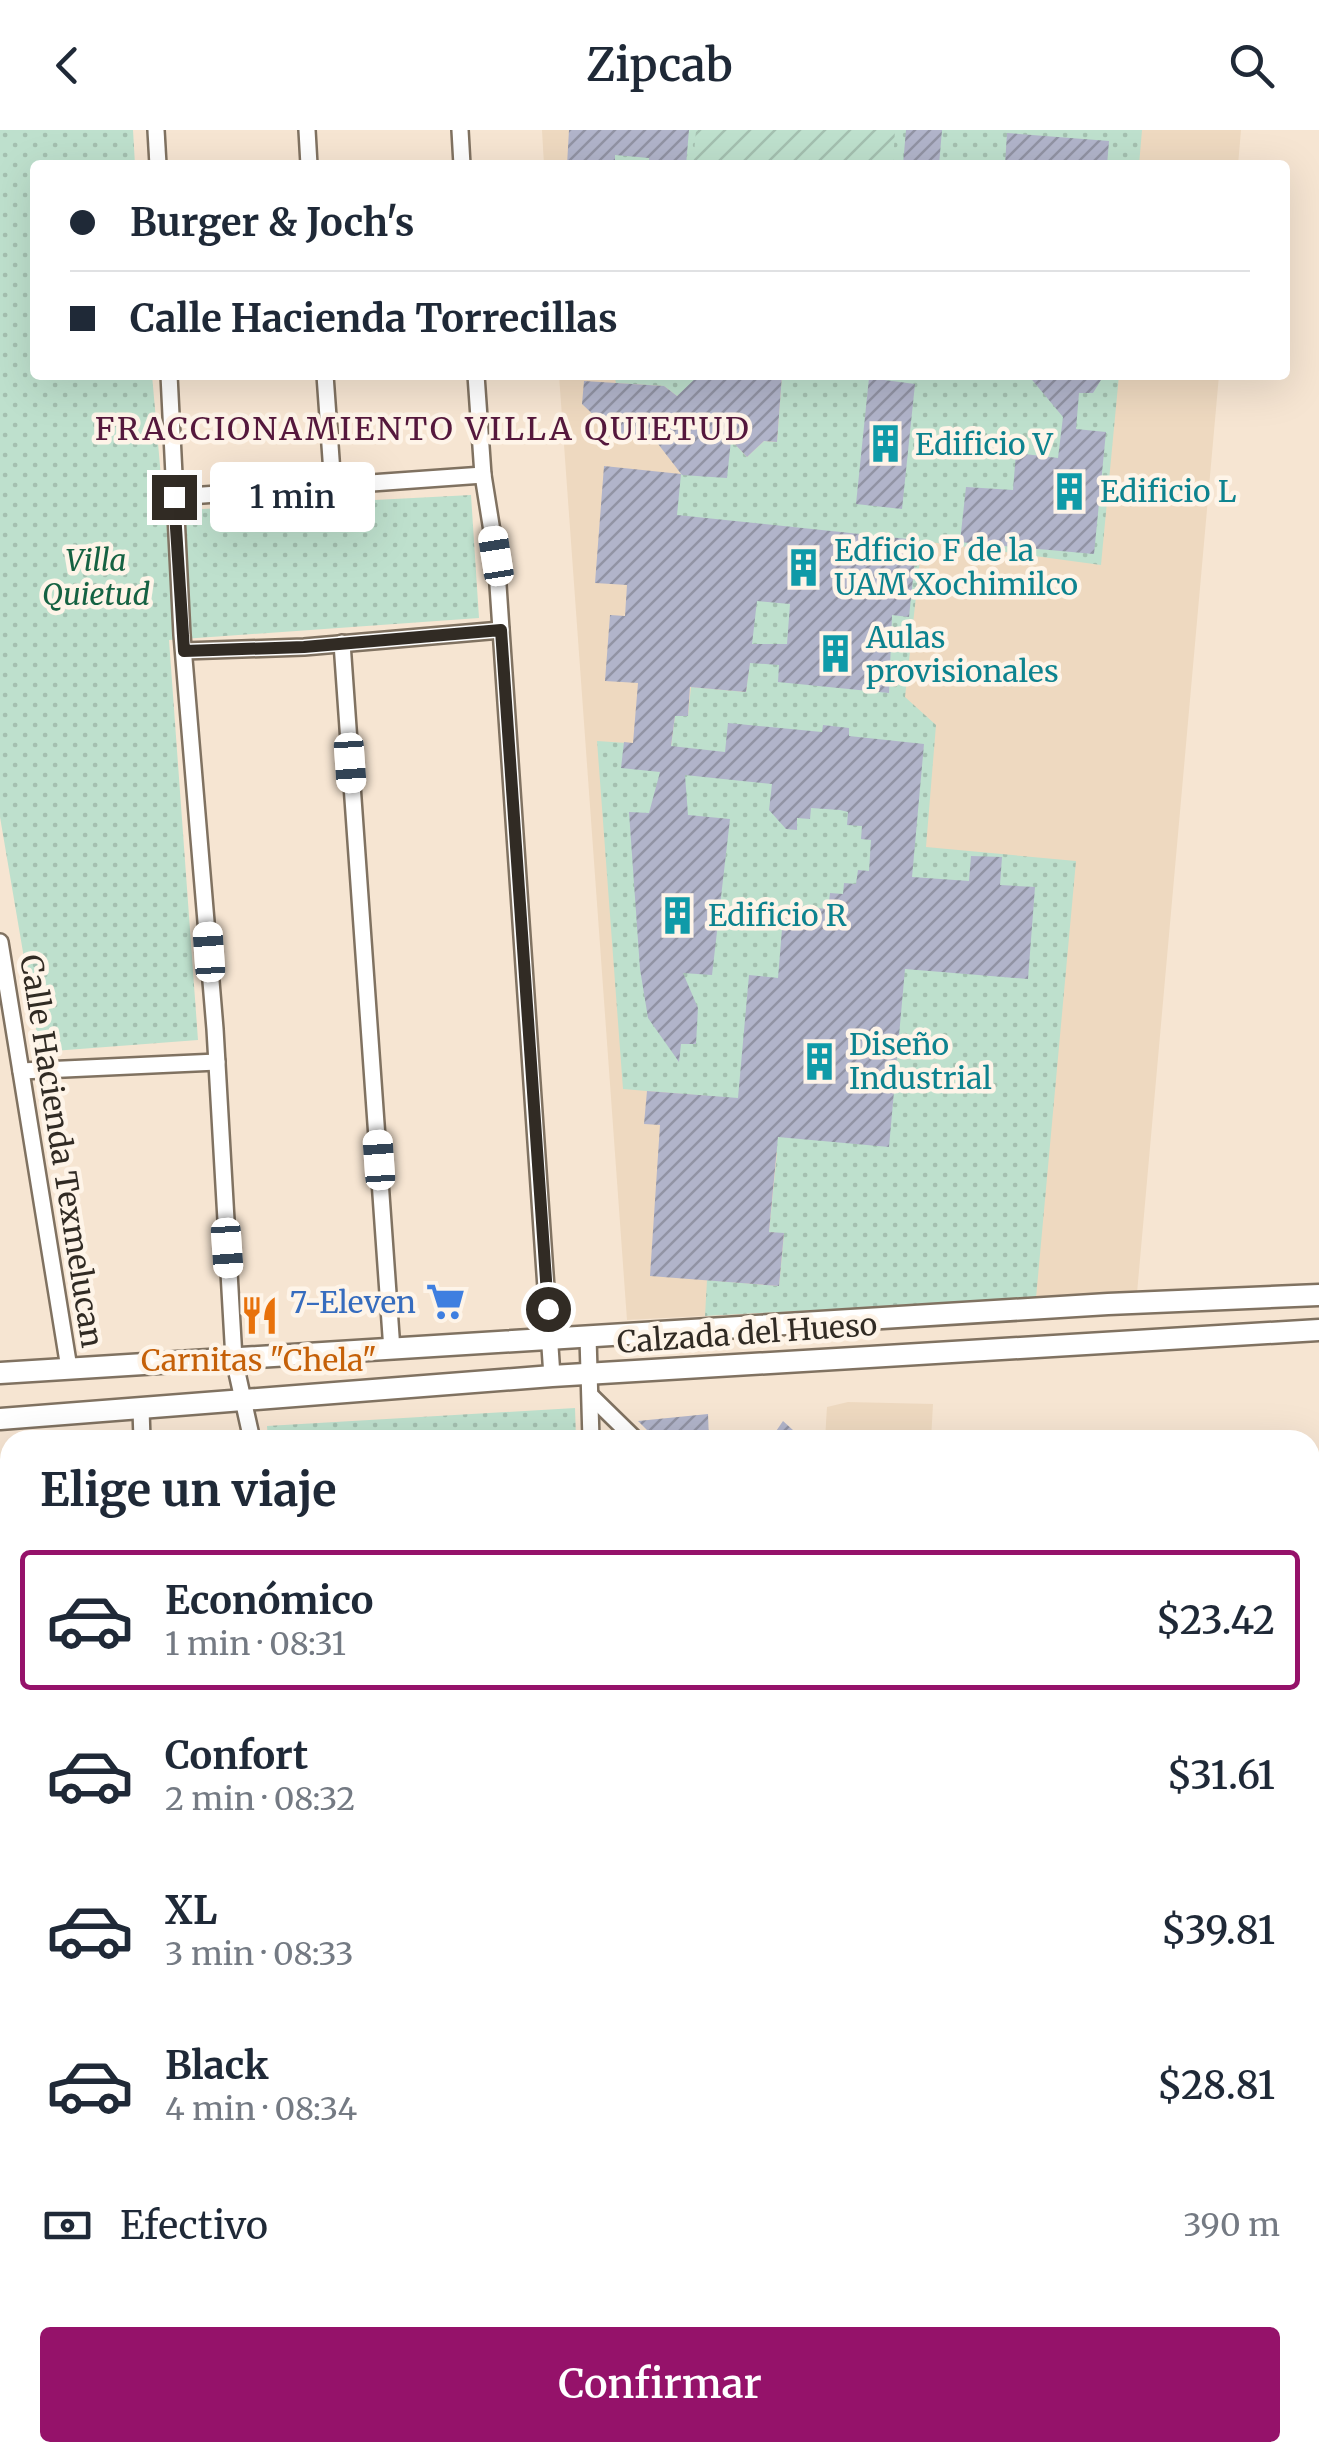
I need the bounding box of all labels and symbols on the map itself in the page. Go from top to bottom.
district label: FRACCIONAMIENTO VILLA QUIETUD [95,409,751,449]
building icon: Edificio V [864,423,906,465]
place label: Edificio V [915,425,1054,463]
callout: 1 min [209,462,374,532]
building icon: Edificio L [1049,470,1091,512]
place label: Edificio L [1100,472,1237,510]
route end [152,475,197,520]
car [476,524,516,588]
place label: Edficio F de la UAM Xochimilco [834,531,1078,603]
park label: Villa Quietud [42,541,150,613]
building icon: Edficio F de la UAM Xochimilco [783,546,825,588]
place label: Aulas provisionales [865,618,1059,690]
building icon: Aulas provisionales [815,633,857,675]
car [333,732,367,794]
building icon: Edificio R [657,894,699,936]
place label: Edificio R [708,896,847,934]
car [192,921,226,983]
street label: Calle Hacienda Texmelucan [12,952,112,1350]
place label: Diseño Industrial [849,1025,992,1097]
building icon: Diseño Industrial [798,1040,840,1082]
car [362,1129,396,1191]
car [210,1217,244,1279]
supermarket icon: 7-Eleven [425,1281,467,1323]
place label: 7-Eleven [290,1283,416,1321]
route start [526,1287,571,1332]
restaurant icon: Carnitas "Chela" [238,1295,280,1337]
street label: Calzada del Hueso [616,1305,878,1361]
place label: Carnitas "Chela" [141,1341,377,1379]

